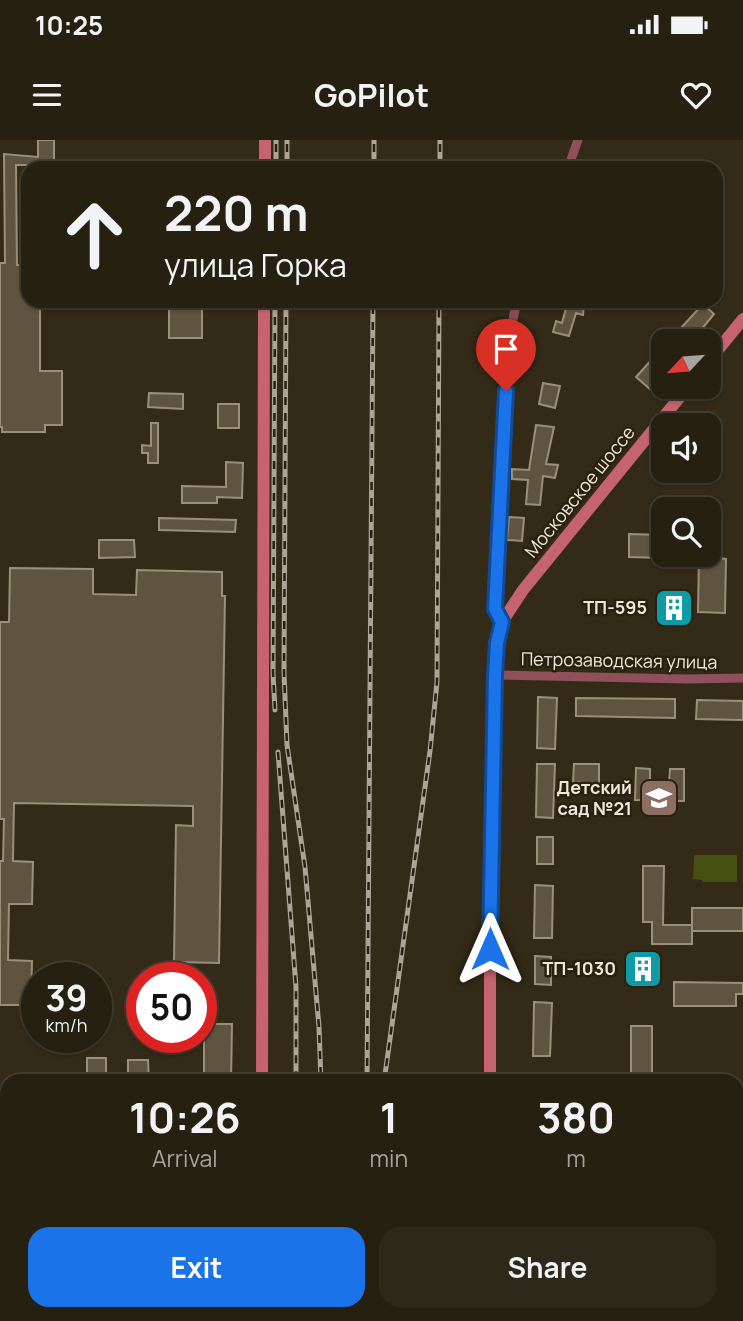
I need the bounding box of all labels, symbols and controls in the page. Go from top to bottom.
text: 10:25 [35,7,103,43]
text: GoPilot [314,73,429,117]
icon: menu [28,76,66,114]
icon: heart [677,76,715,114]
text: 220 m [164,179,308,246]
icon: ahead [49,189,140,280]
text: улица Горка [164,243,347,287]
pin [476,319,536,391]
north arrow [651,329,721,399]
map controls [651,329,721,567]
icon: arrive [487,330,525,368]
button: sound [651,413,721,483]
street label: Московское шоссе [519,421,640,562]
button: search [651,497,721,567]
building icon: ТП-595 [653,587,695,629]
place label: ТП-595 [583,595,647,619]
street label: Петрозаводская улица [521,646,717,674]
place label: Детский сад №21 [557,775,632,820]
school or university icon: Детский сад №21 [638,777,680,819]
position arrow [453,912,527,986]
building icon: ТП-1030 [622,948,664,990]
place label: ТП-1030 [542,956,616,980]
speed limit sign: 50 [126,962,217,1053]
text: 39 [45,974,88,1022]
text: km/h [46,1013,87,1037]
text: 10:26 [129,1088,241,1146]
text: 1 [380,1088,398,1146]
text: 380 [537,1088,615,1146]
text: Arrival [152,1142,218,1174]
text: min [370,1142,408,1174]
text: m [566,1142,586,1174]
button: Exit [28,1227,365,1307]
button: Share [379,1227,716,1307]

